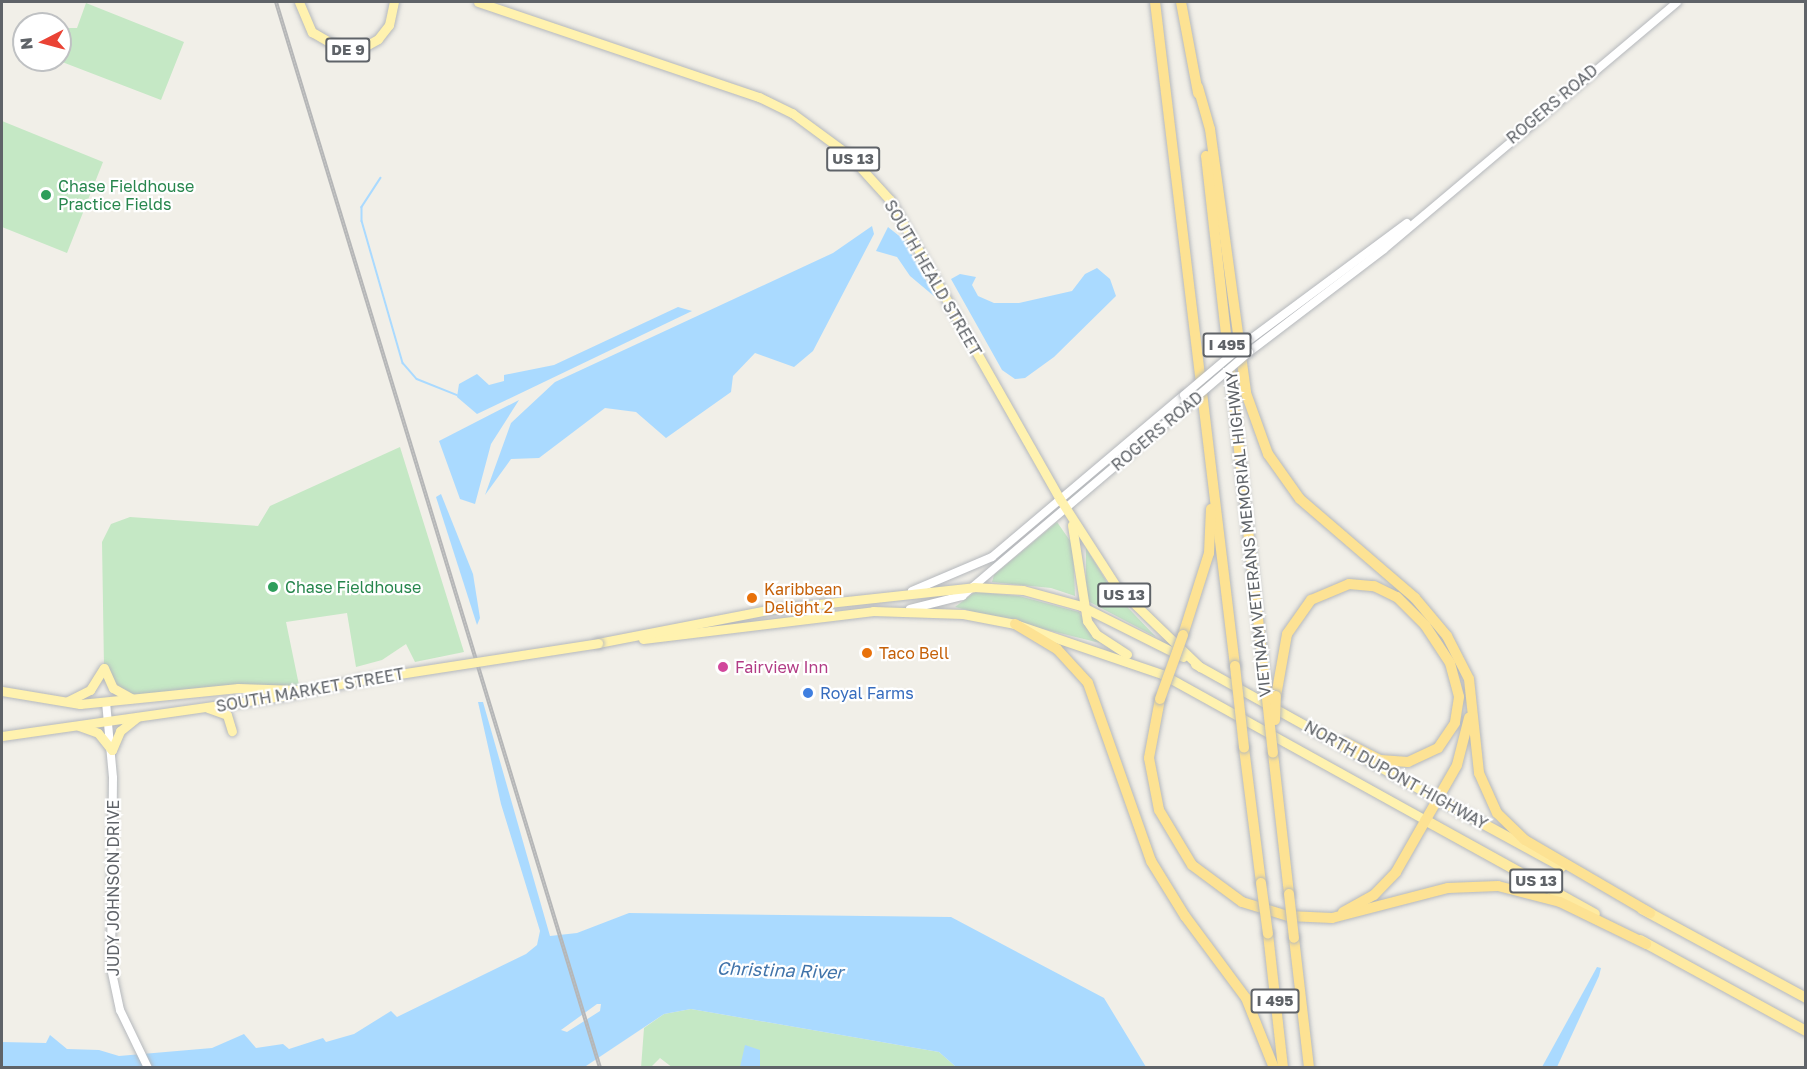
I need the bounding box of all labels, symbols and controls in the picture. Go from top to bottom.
north arrow [12,12,72,72]
text: N [16,37,37,51]
road number: DE 9 [324,38,372,62]
street label: ROGERS ROAD [1502,60,1602,148]
road number: US 13 [826,147,880,171]
place label: Chase Fieldhouse Practice Fields [58,176,194,214]
marker: Chase Fieldhouse Practice Fields [39,188,53,202]
street label: SOUTH HEALD STREET [880,196,986,360]
road number: I 495 [1202,333,1252,357]
street label: VIETNAM VETERANS MEMORIAL HIGHWAY [1221,370,1275,698]
street label: ROGERS ROAD [1107,387,1207,475]
place label: Chase Fieldhouse [285,577,421,597]
place label: Karibbean Delight 2 [764,579,842,617]
marker: Chase Fieldhouse [266,580,280,594]
road number: US 13 [1097,583,1151,607]
marker: Karibbean Delight 2 [745,591,759,605]
place label: Taco Bell [879,643,949,663]
marker: Taco Bell [860,646,874,660]
place label: Fairview Inn [735,657,828,677]
marker: Fairview Inn [716,660,730,674]
street label: SOUTH MARKET STREET [215,664,405,716]
place label: Royal Farms [820,683,914,703]
marker: Royal Farms [801,686,815,700]
street label: NORTH DUPONT HIGHWAY [1301,717,1491,833]
street label: JUDY JOHNSON DRIVE [103,800,123,976]
road number: US 13 [1509,869,1563,893]
water label: Christina River [716,957,844,983]
road number: I 495 [1250,989,1300,1013]

